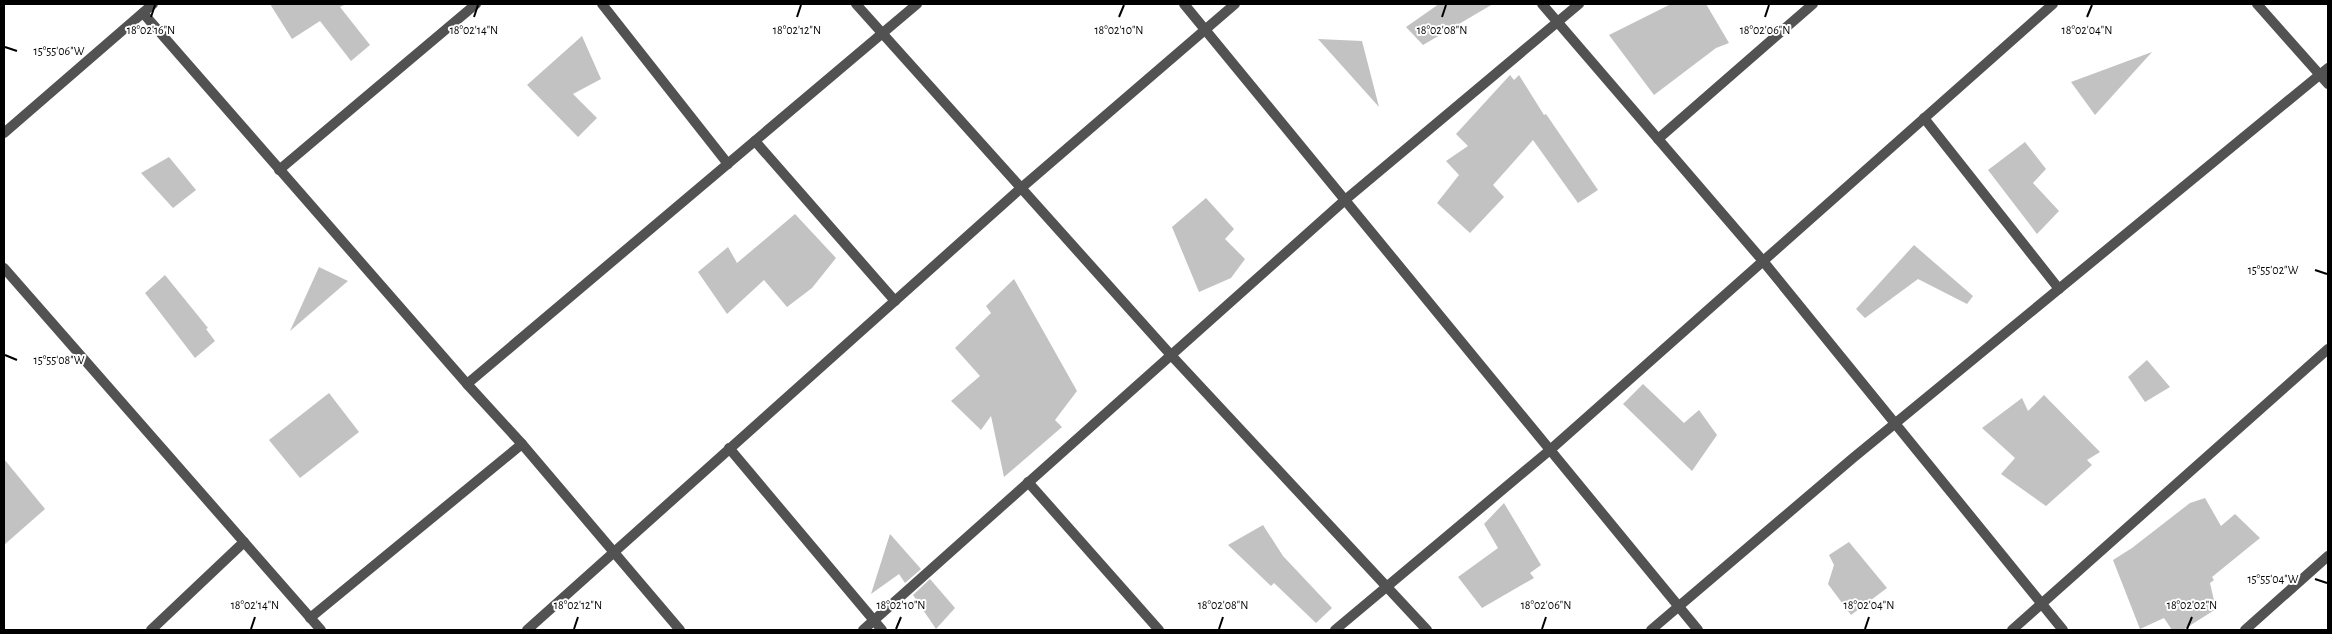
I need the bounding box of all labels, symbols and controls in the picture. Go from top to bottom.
text: 18°02'16"N [127,24,175,36]
text: 18°02'14"N [450,24,498,36]
text: 18°02'12"N [773,24,821,36]
text: 18°02'10"N [1094,24,1144,36]
text: 18°02'08"N [1417,24,1467,36]
text: 18°02'06"N [1740,24,1790,36]
text: 18°02'04"N [2062,24,2112,36]
text: 15°55'06"W [34,45,85,57]
text: 15°55'02"W [2248,264,2299,276]
text: 15°55'08"W [34,354,85,366]
text: 15°55'04"W [2247,573,2299,585]
text: 18°02'14"N [231,599,279,611]
text: 18°02'12"N [554,599,602,611]
text: 18°02'10"N [876,599,926,611]
text: 18°02'08"N [1198,599,1248,611]
text: 18°02'06"N [1521,599,1571,611]
text: 18°02'04"N [1844,599,1894,611]
text: 18°02'02"N [2167,599,2217,611]

